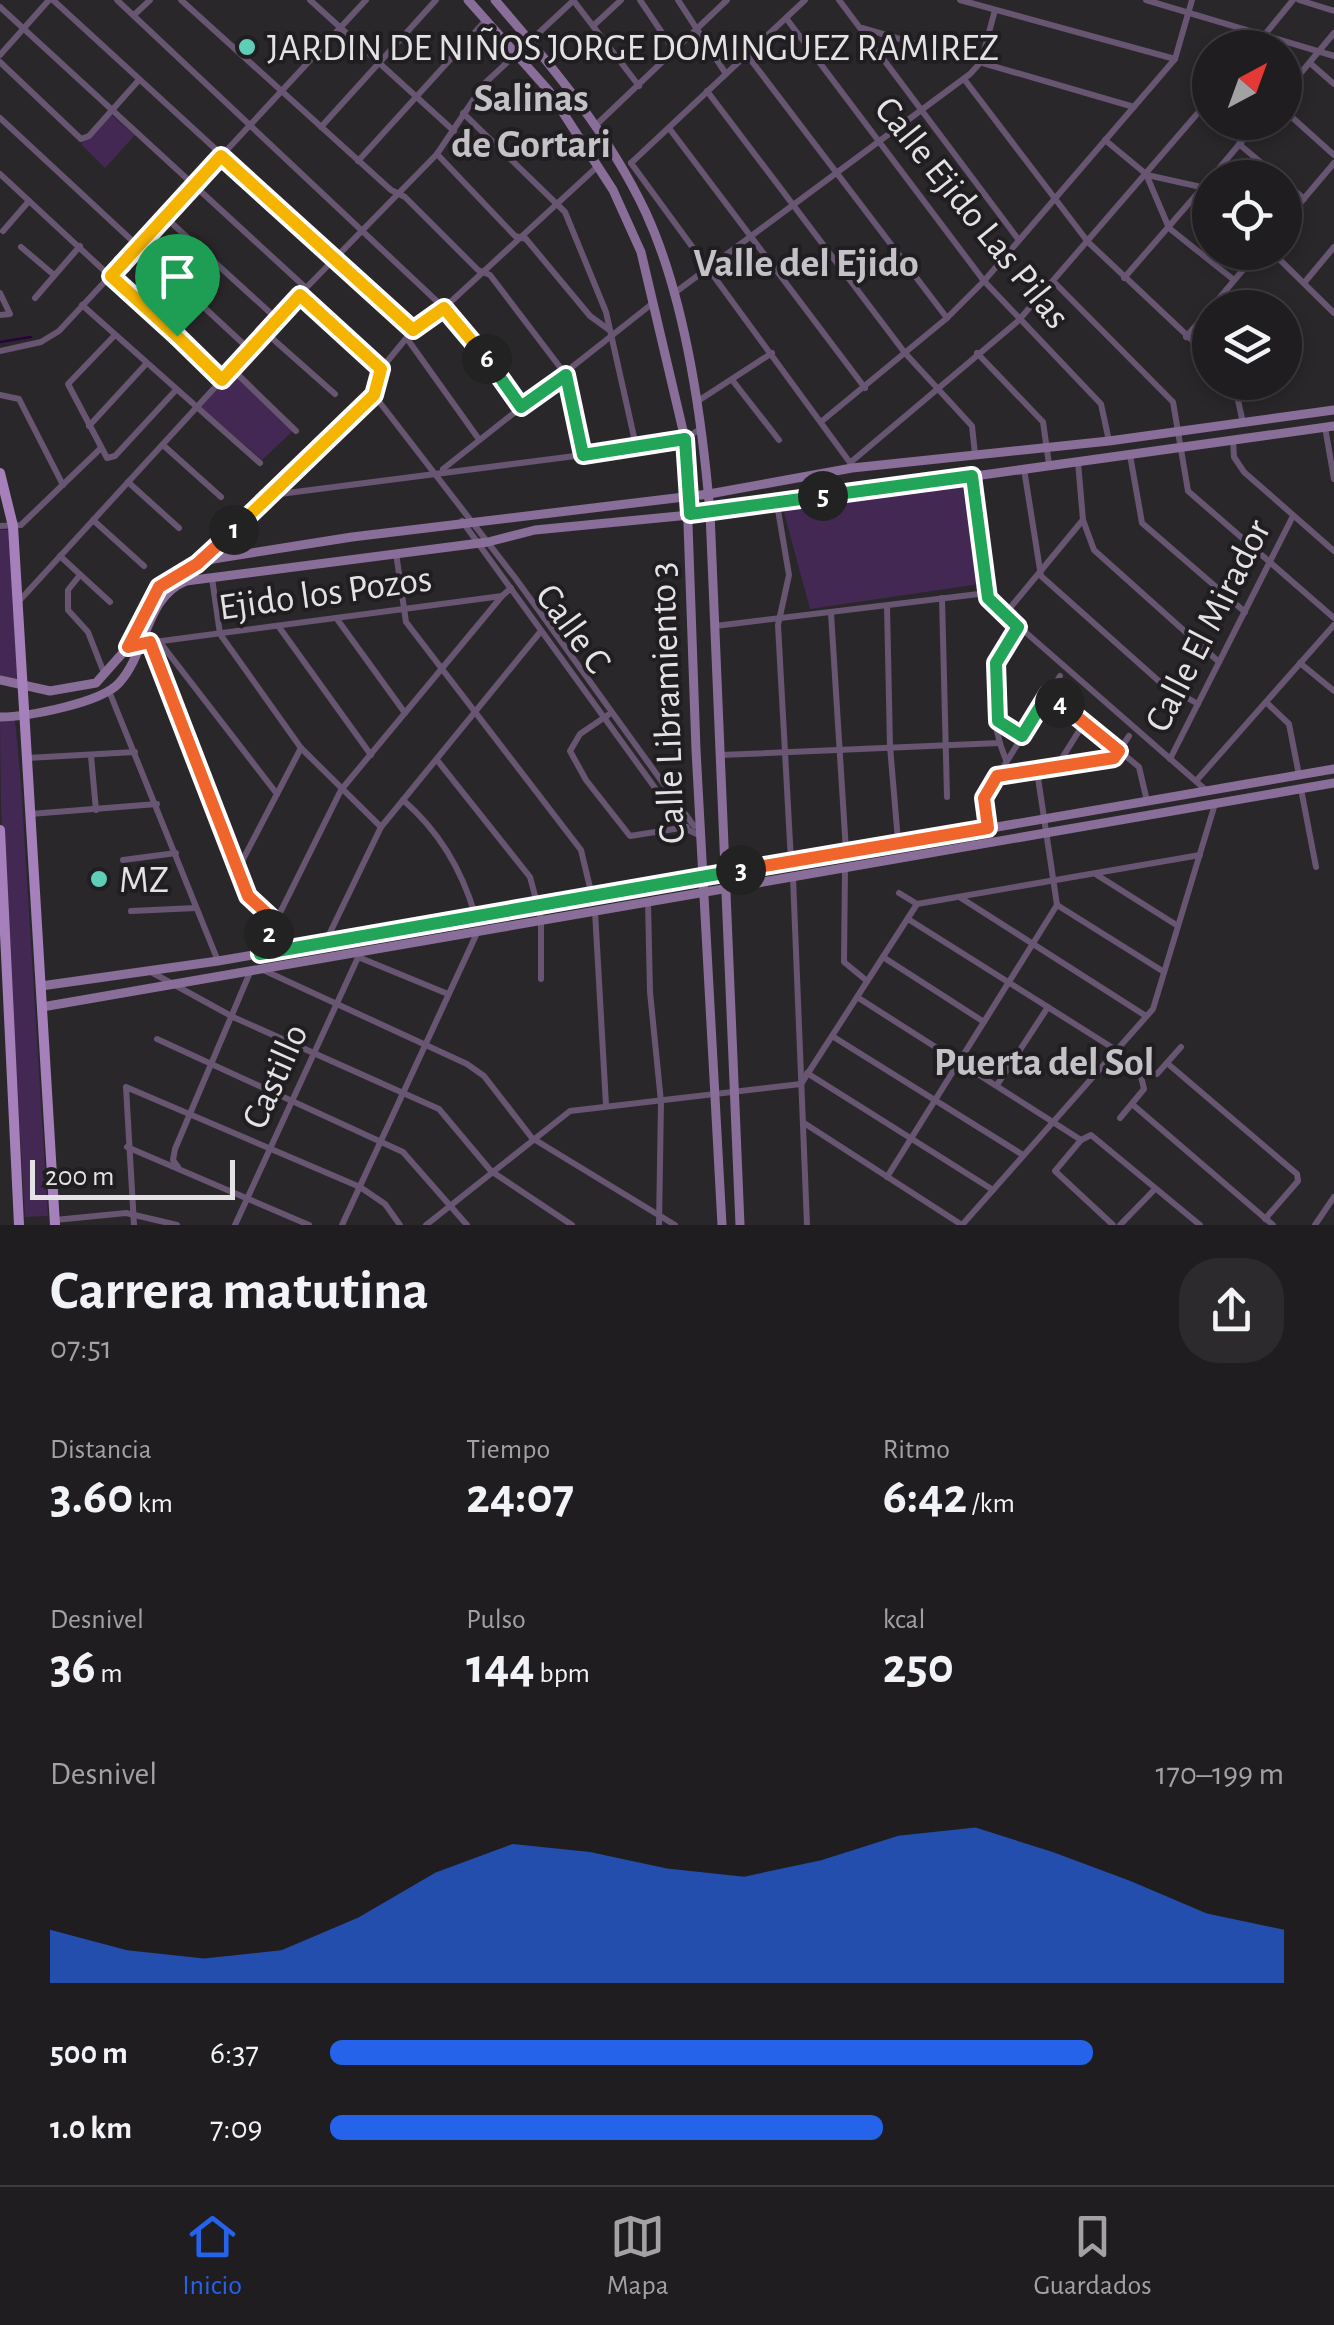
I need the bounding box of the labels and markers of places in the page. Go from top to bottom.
place label: JARDIN DE NIÑOS JORGE DOMINGUEZ RAMIREZ [267,27,999,68]
marker: JARDIN DE NIÑOS JORGE DOMINGUEZ RAMIREZ [236,36,258,58]
pin [135,234,220,337]
pin: 6 [462,334,512,384]
pin: 5 [798,471,848,521]
pin: 1 [209,505,259,555]
pin: 4 [1035,678,1085,728]
pin: 3 [716,845,766,895]
place label: MZ [119,862,169,900]
marker: MZ [88,868,110,890]
pin: 2 [244,909,294,959]

